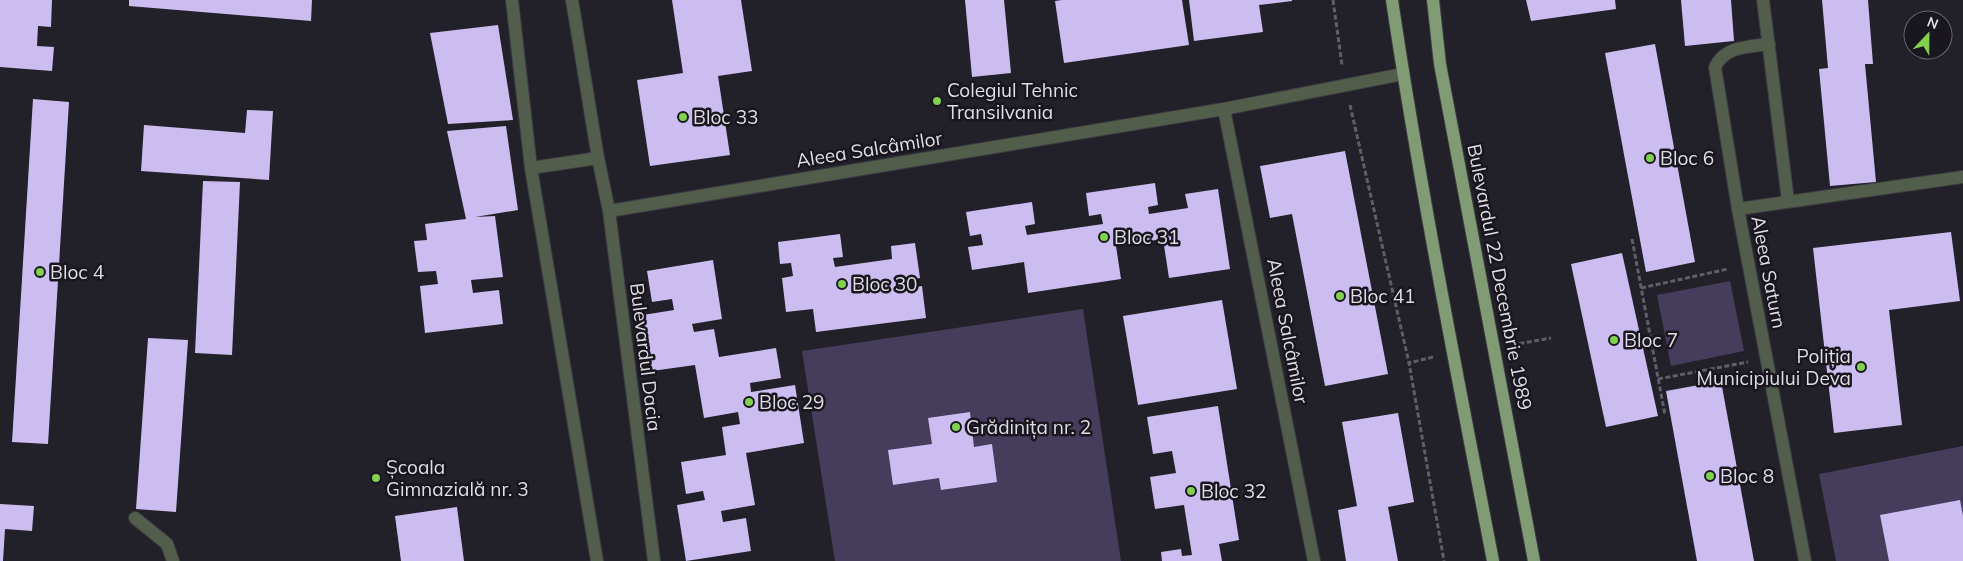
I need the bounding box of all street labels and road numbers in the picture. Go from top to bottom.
street label: Aleea Salcâmilor [794,126,944,172]
street label: Bulevardul 22 Decembrie 1989 [1462,142,1538,412]
street label: Aleea Saturn [1746,214,1792,330]
street label: Aleea Salcâmilor [1262,256,1314,406]
street label: Bulevardul Dacia [625,281,667,433]

